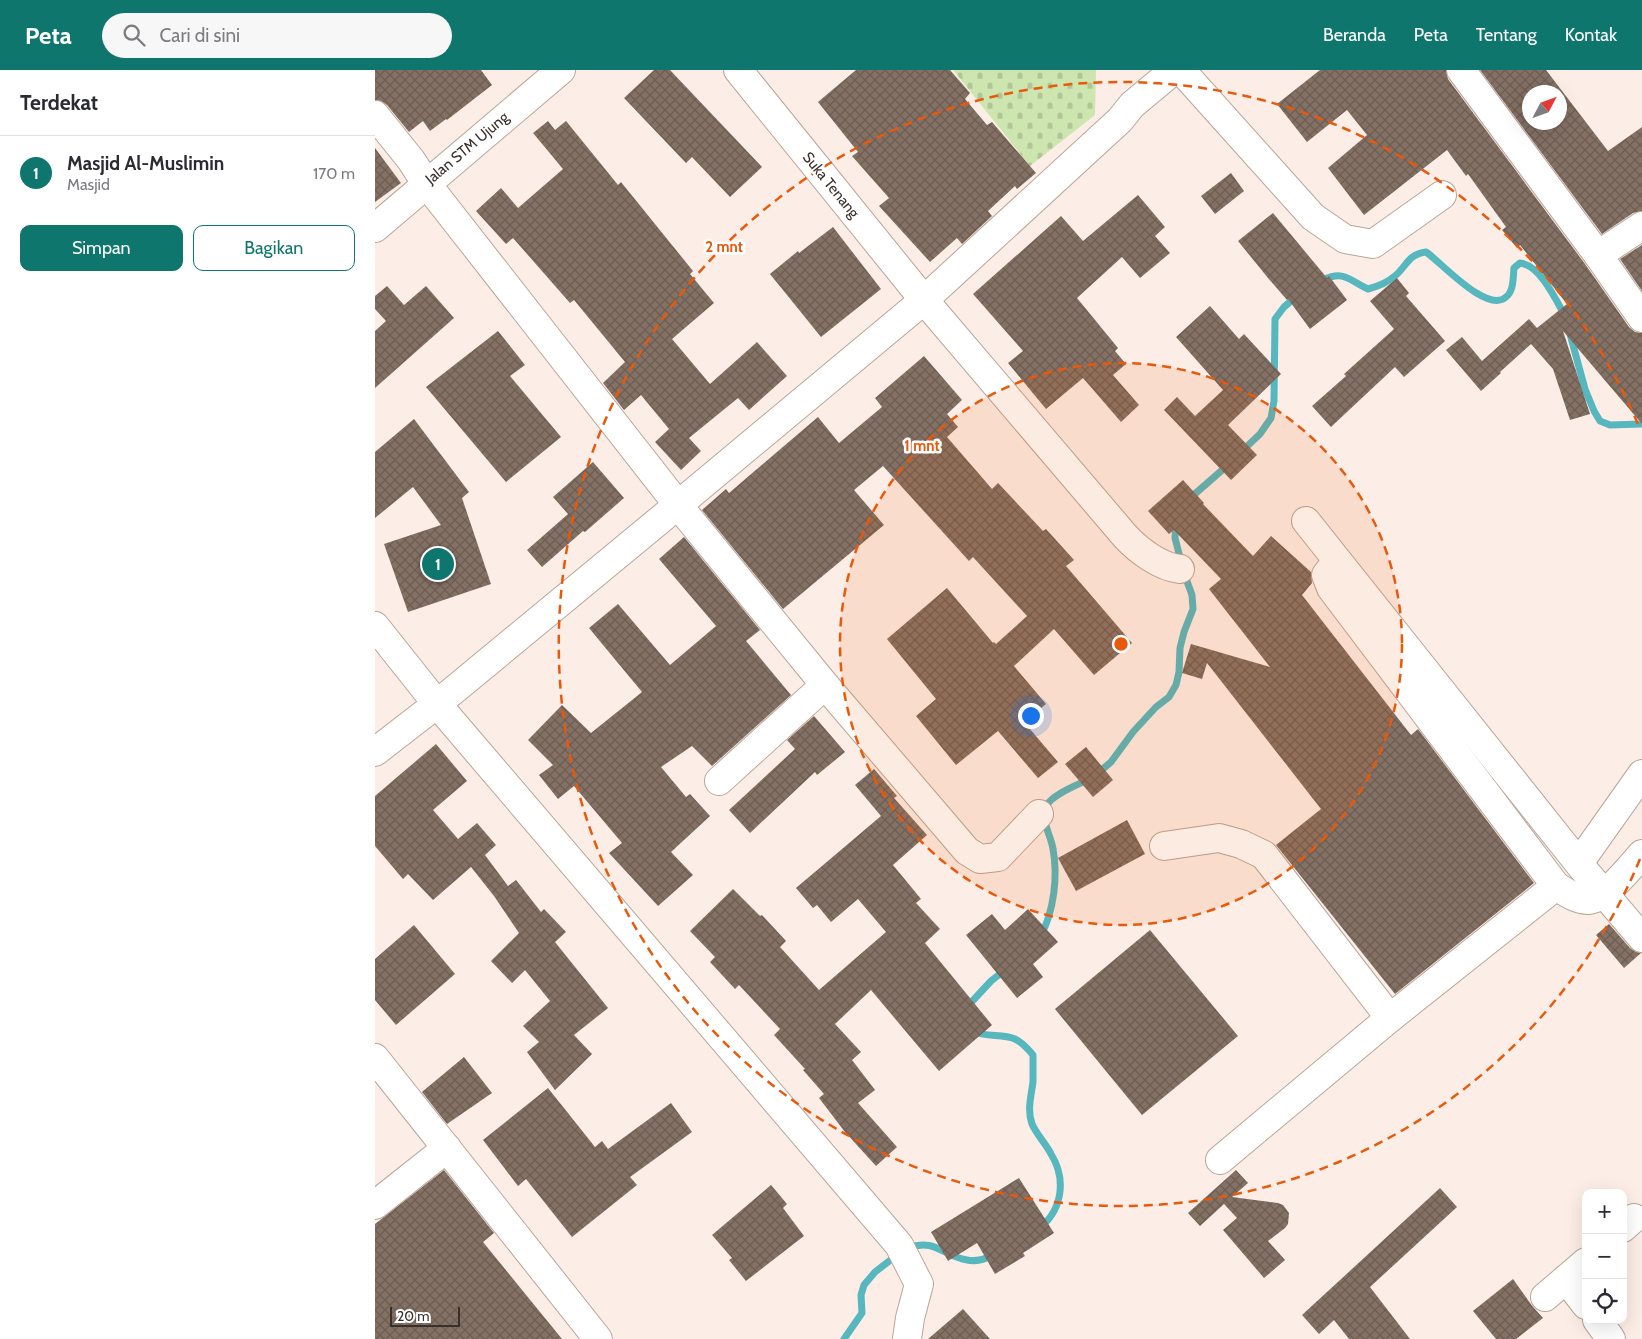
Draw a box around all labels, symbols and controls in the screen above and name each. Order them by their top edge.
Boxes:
search box [102,13,452,58]
text: Peta [25,21,72,50]
icon: search [120,21,148,49]
text: Cari di sini [160,24,240,47]
text: Beranda [1323,24,1386,46]
text: Peta [1414,24,1448,46]
text: Tentang [1476,24,1537,46]
text: Kontak [1565,24,1617,46]
north arrow [1522,85,1567,130]
text: Terdekat [20,90,98,115]
street label: Jalan STM Ujung [421,108,513,189]
street label: Suka Tenang [799,148,863,222]
text: Masjid Al-Muslimin [67,152,224,175]
text: 1 [33,164,39,183]
text: 170 m [313,164,355,183]
text: Masjid [67,175,110,194]
button: Simpan [20,225,183,271]
button: Bagikan [193,225,355,271]
text: 2 mnt [705,238,743,256]
text: 1 mnt [904,437,940,455]
pin: 1 [422,545,454,583]
centre of rings [1112,635,1130,653]
your location [1018,703,1044,729]
map controls [1582,1189,1627,1324]
button: + [1582,1189,1627,1234]
button: − [1582,1234,1627,1279]
button: locate [1582,1279,1627,1324]
scale bar [390,1304,460,1327]
text: 20 m [397,1307,430,1325]

